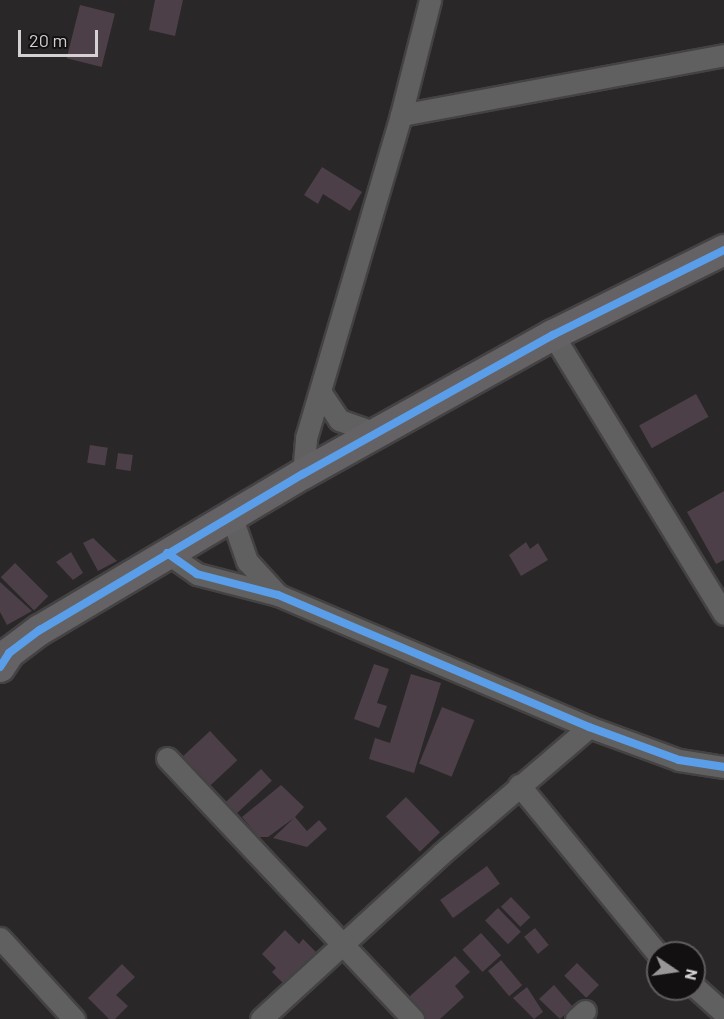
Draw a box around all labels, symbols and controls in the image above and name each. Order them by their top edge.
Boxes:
scale bar [21,18,100,56]
text: 20 m [29,29,67,51]
north arrow [646,941,706,1001]
text: N [682,967,703,982]

